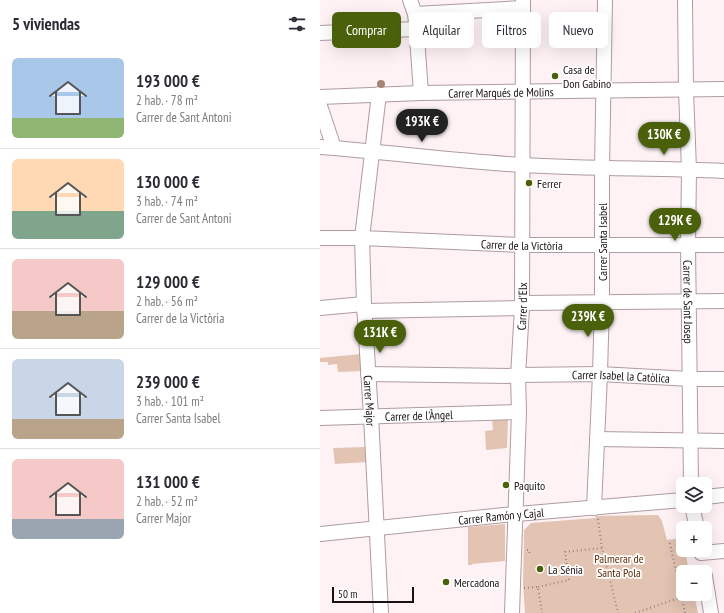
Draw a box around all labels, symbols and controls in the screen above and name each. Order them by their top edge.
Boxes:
chip: Comprar [332,12,401,48]
chip: Alquilar [409,12,474,48]
chip: Filtros [482,12,541,48]
chip: Nuevo [549,12,608,48]
text: 5 viviendas [12,13,80,35]
icon: filters [286,13,308,35]
place label: Casa de Don Gabino [563,62,611,91]
text: 193 000 € [136,70,200,92]
marker: Casa de Don Gabino [550,71,560,81]
icon: home [44,74,92,122]
street label: Carrer Marqués de Molins [448,84,554,100]
text: 2 hab. · 78 m² [136,92,198,109]
text: Carrer de Sant Antoni [136,109,231,126]
pin: 193K € [389,109,455,143]
text: 193K € [405,113,439,130]
pin: 130K € [631,122,697,156]
text: 130K € [647,126,681,143]
text: 130 000 € [136,171,200,193]
icon: home [44,175,92,223]
place label: Ferrer [537,176,562,191]
marker: Ferrer [524,178,534,188]
text: 3 hab. · 74 m² [136,193,198,210]
street label: Carrer Santa Isabel [595,203,610,281]
pin: 129K € [642,208,708,242]
text: Carrer de Sant Antoni [136,210,231,227]
text: 129K € [658,212,692,229]
street label: Carrer de la Victòria [481,236,563,253]
street label: Carrer de Sant Josep [681,260,697,344]
text: 129 000 € [136,271,200,293]
icon: home [44,275,92,323]
street label: Carrer d'Elx [513,282,530,331]
text: 2 hab. · 56 m² [136,293,198,310]
pin: 239K € [555,304,621,338]
text: 239K € [571,308,605,325]
text: Carrer de la Victòria [136,310,224,327]
pin: 131K € [347,320,413,354]
text: 131K € [363,324,397,341]
street label: Carrer Isabel la Catòlica [572,366,670,385]
text: 239 000 € [136,371,200,393]
icon: home [44,375,92,423]
street label: Carrer Major [361,375,379,427]
text: 3 hab. · 101 m² [136,393,204,410]
street label: Carrer de l'Àngel [385,406,453,424]
text: Carrer Santa Isabel [136,410,220,427]
text: 131 000 € [136,471,200,493]
icon: home [44,475,92,523]
map controls [676,477,712,601]
button: layers [676,477,712,513]
place label: Paquito [514,478,545,493]
marker: Paquito [501,480,511,490]
text: 2 hab. · 52 m² [136,493,198,510]
street label: Carrer Ramón y Cajal [458,504,545,527]
text: Carrer Major [136,510,191,527]
button: + [676,521,712,557]
park label: Palmerar de Santa Pola [594,551,644,580]
place label: La Sénia [548,562,583,577]
marker: La Sénia [535,564,545,574]
button: − [676,565,712,601]
place label: Mercadona [454,575,500,590]
marker: Mercadona [441,577,451,587]
scale bar [332,585,414,604]
text: 50 m [338,587,357,601]

